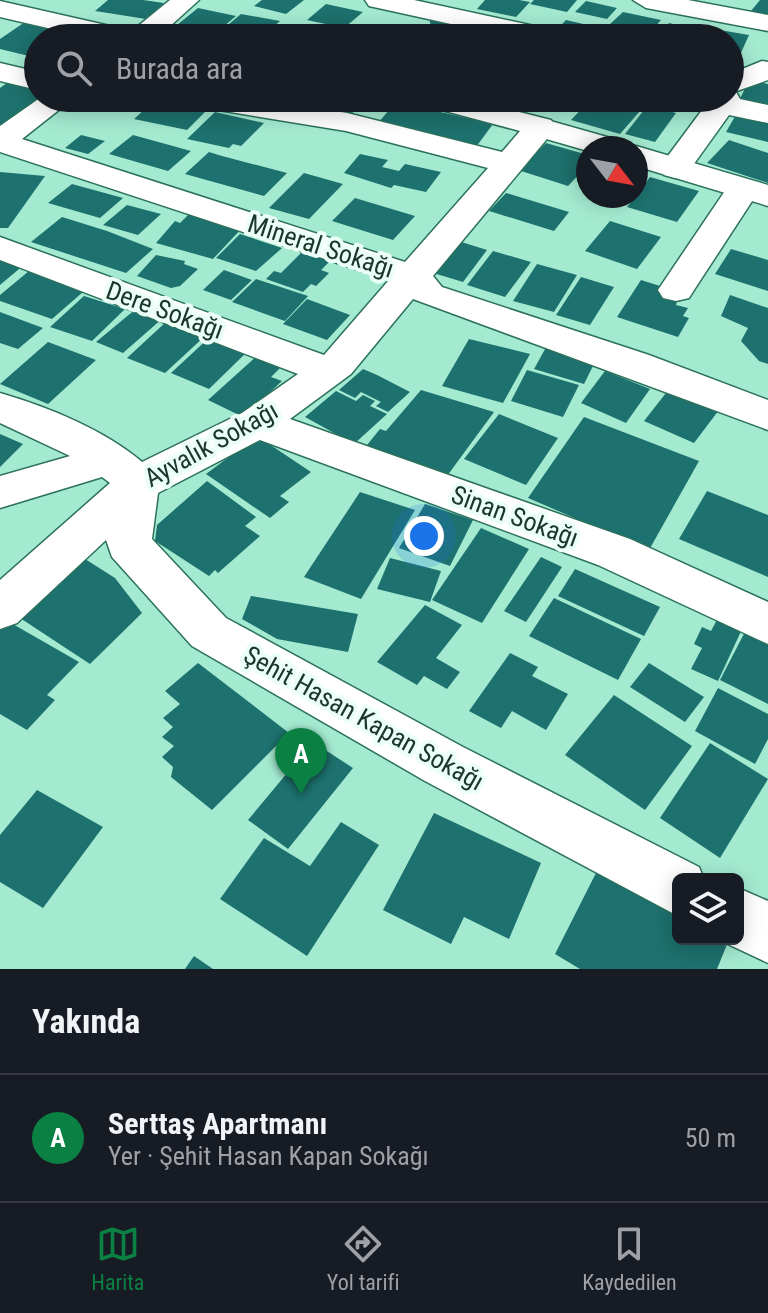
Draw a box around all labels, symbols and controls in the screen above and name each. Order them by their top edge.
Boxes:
search box [24,24,744,112]
icon: search [52,46,96,90]
text: Burada ara [116,51,243,86]
north arrow [576,136,648,208]
street label: Mineral Sokağı [244,208,398,284]
street label: Dere Sokağı [102,275,228,345]
street label: Ayvalık Sokağı [139,395,283,493]
street label: Sinan Sokağı [448,479,582,553]
your location [404,516,444,556]
street label: Şehit Hasan Kapan Sokağı [239,640,489,796]
pin: A [275,728,327,794]
map controls [672,873,744,945]
button: layers [672,873,744,945]
text: Yakında [32,1001,140,1041]
text: Serttaş Apartmanı [108,1106,327,1141]
text: A [50,1123,66,1153]
text: 50 m [685,1123,736,1153]
text: Yer · Şehit Hasan Kapan Sokağı [108,1141,429,1171]
tab: Harita [91,1222,144,1295]
tab: Yol tarifi [327,1222,400,1295]
tab: Kaydedilen [582,1222,677,1295]

